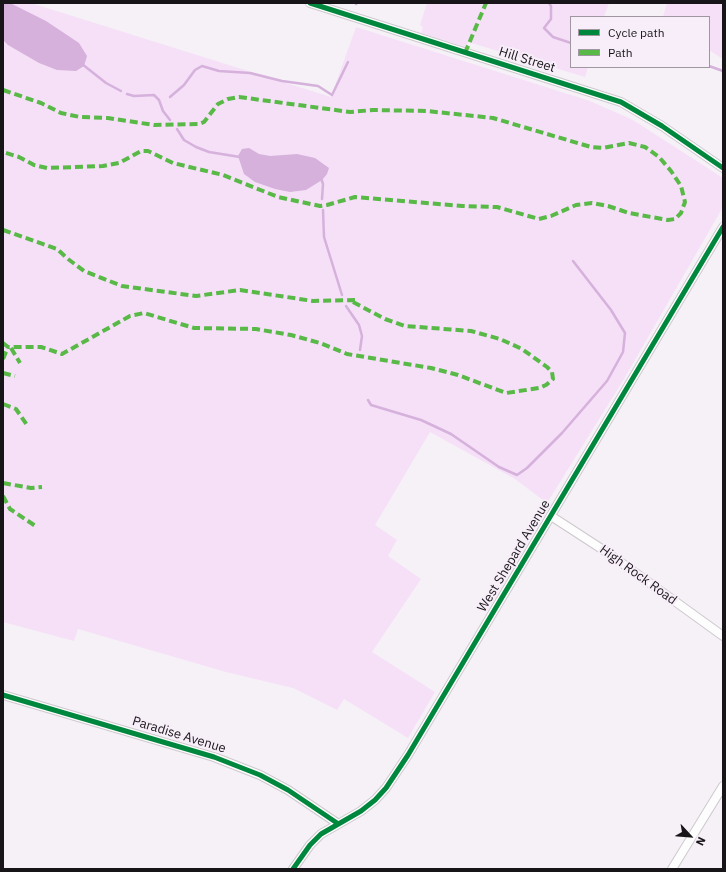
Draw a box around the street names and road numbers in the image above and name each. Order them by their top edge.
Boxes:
street label: Hill Street [497,44,557,76]
street label: West Shepard Avenue [474,497,554,615]
street label: High Rock Road [596,542,680,608]
street label: Paradise Avenue [130,713,228,757]

